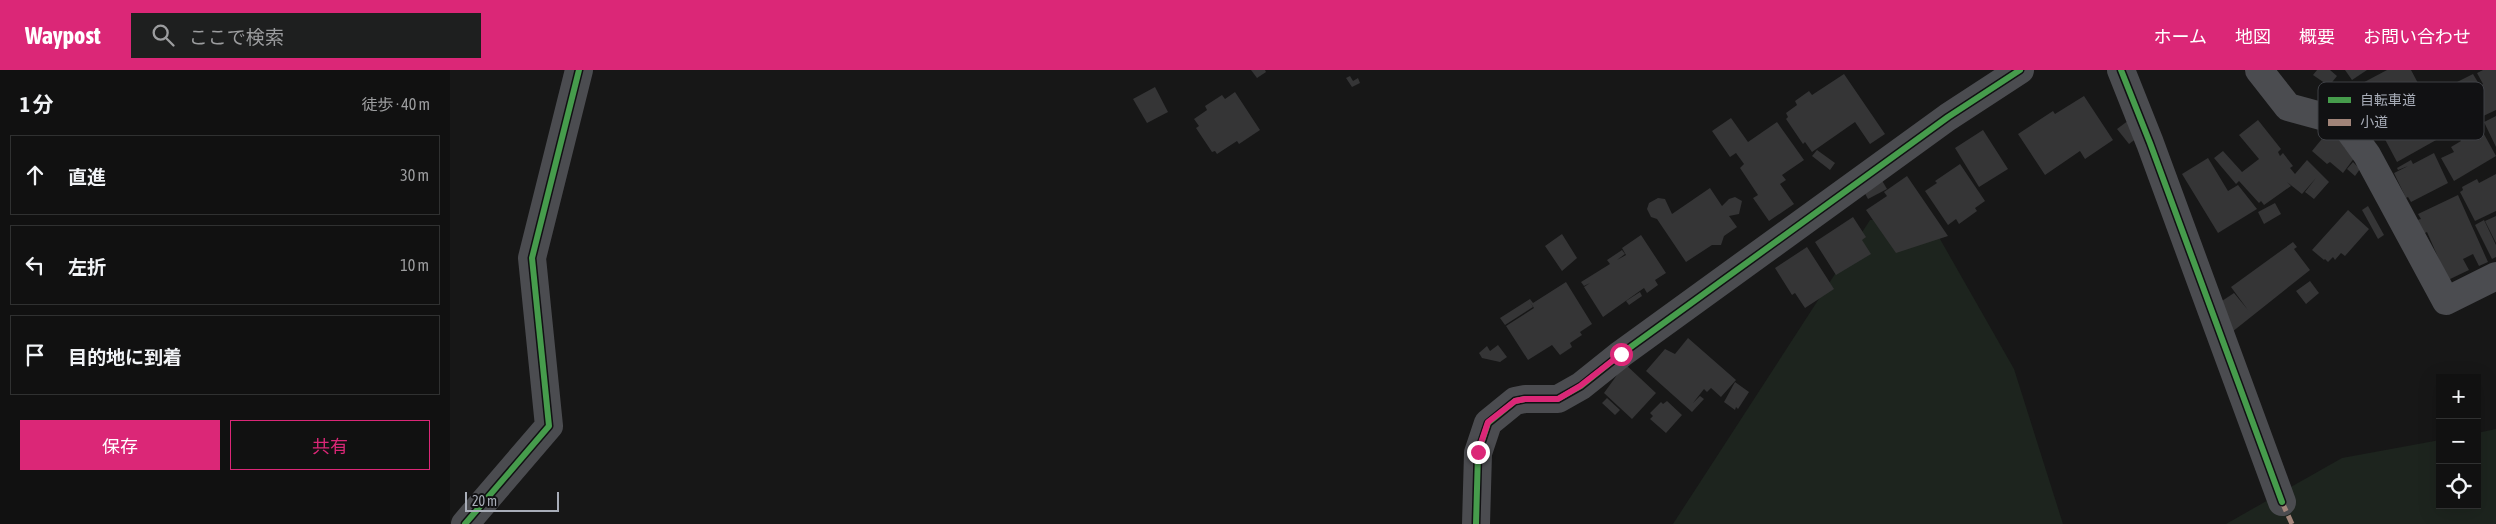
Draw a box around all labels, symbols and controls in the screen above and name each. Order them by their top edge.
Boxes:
search box [131,13,481,58]
icon: search [149,21,177,49]
text: Waypost [25,22,101,49]
text: ここで検索 [189,26,284,48]
text: ホーム [2154,26,2207,47]
text: 地図 [2235,26,2271,47]
text: 概要 [2299,26,2335,47]
text: お問い合わせ [2363,26,2471,47]
legend [2318,82,2484,140]
text: 1 分 [20,92,54,116]
text: 自転車道 [2360,92,2416,108]
text: 徒歩 · 40 m [361,95,430,113]
text: 小道 [2360,114,2388,130]
icon: ahead [21,161,49,189]
text: 直進 [68,166,106,188]
text: 30 m [400,166,429,184]
icon: left [21,251,49,279]
text: 左折 [68,256,106,278]
text: 10 m [400,256,429,274]
icon: arrive [21,341,49,369]
route start [1610,343,1633,366]
text: 目的地に到着 [68,346,182,368]
map controls [2436,374,2481,509]
button: + [2436,374,2481,419]
button: − [2436,419,2481,464]
button: 保存 [20,420,220,470]
button: 共有 [230,420,430,470]
route end [1467,441,1490,464]
button: locate [2436,464,2481,509]
scale bar [465,489,559,512]
text: 20 m [472,493,497,509]

